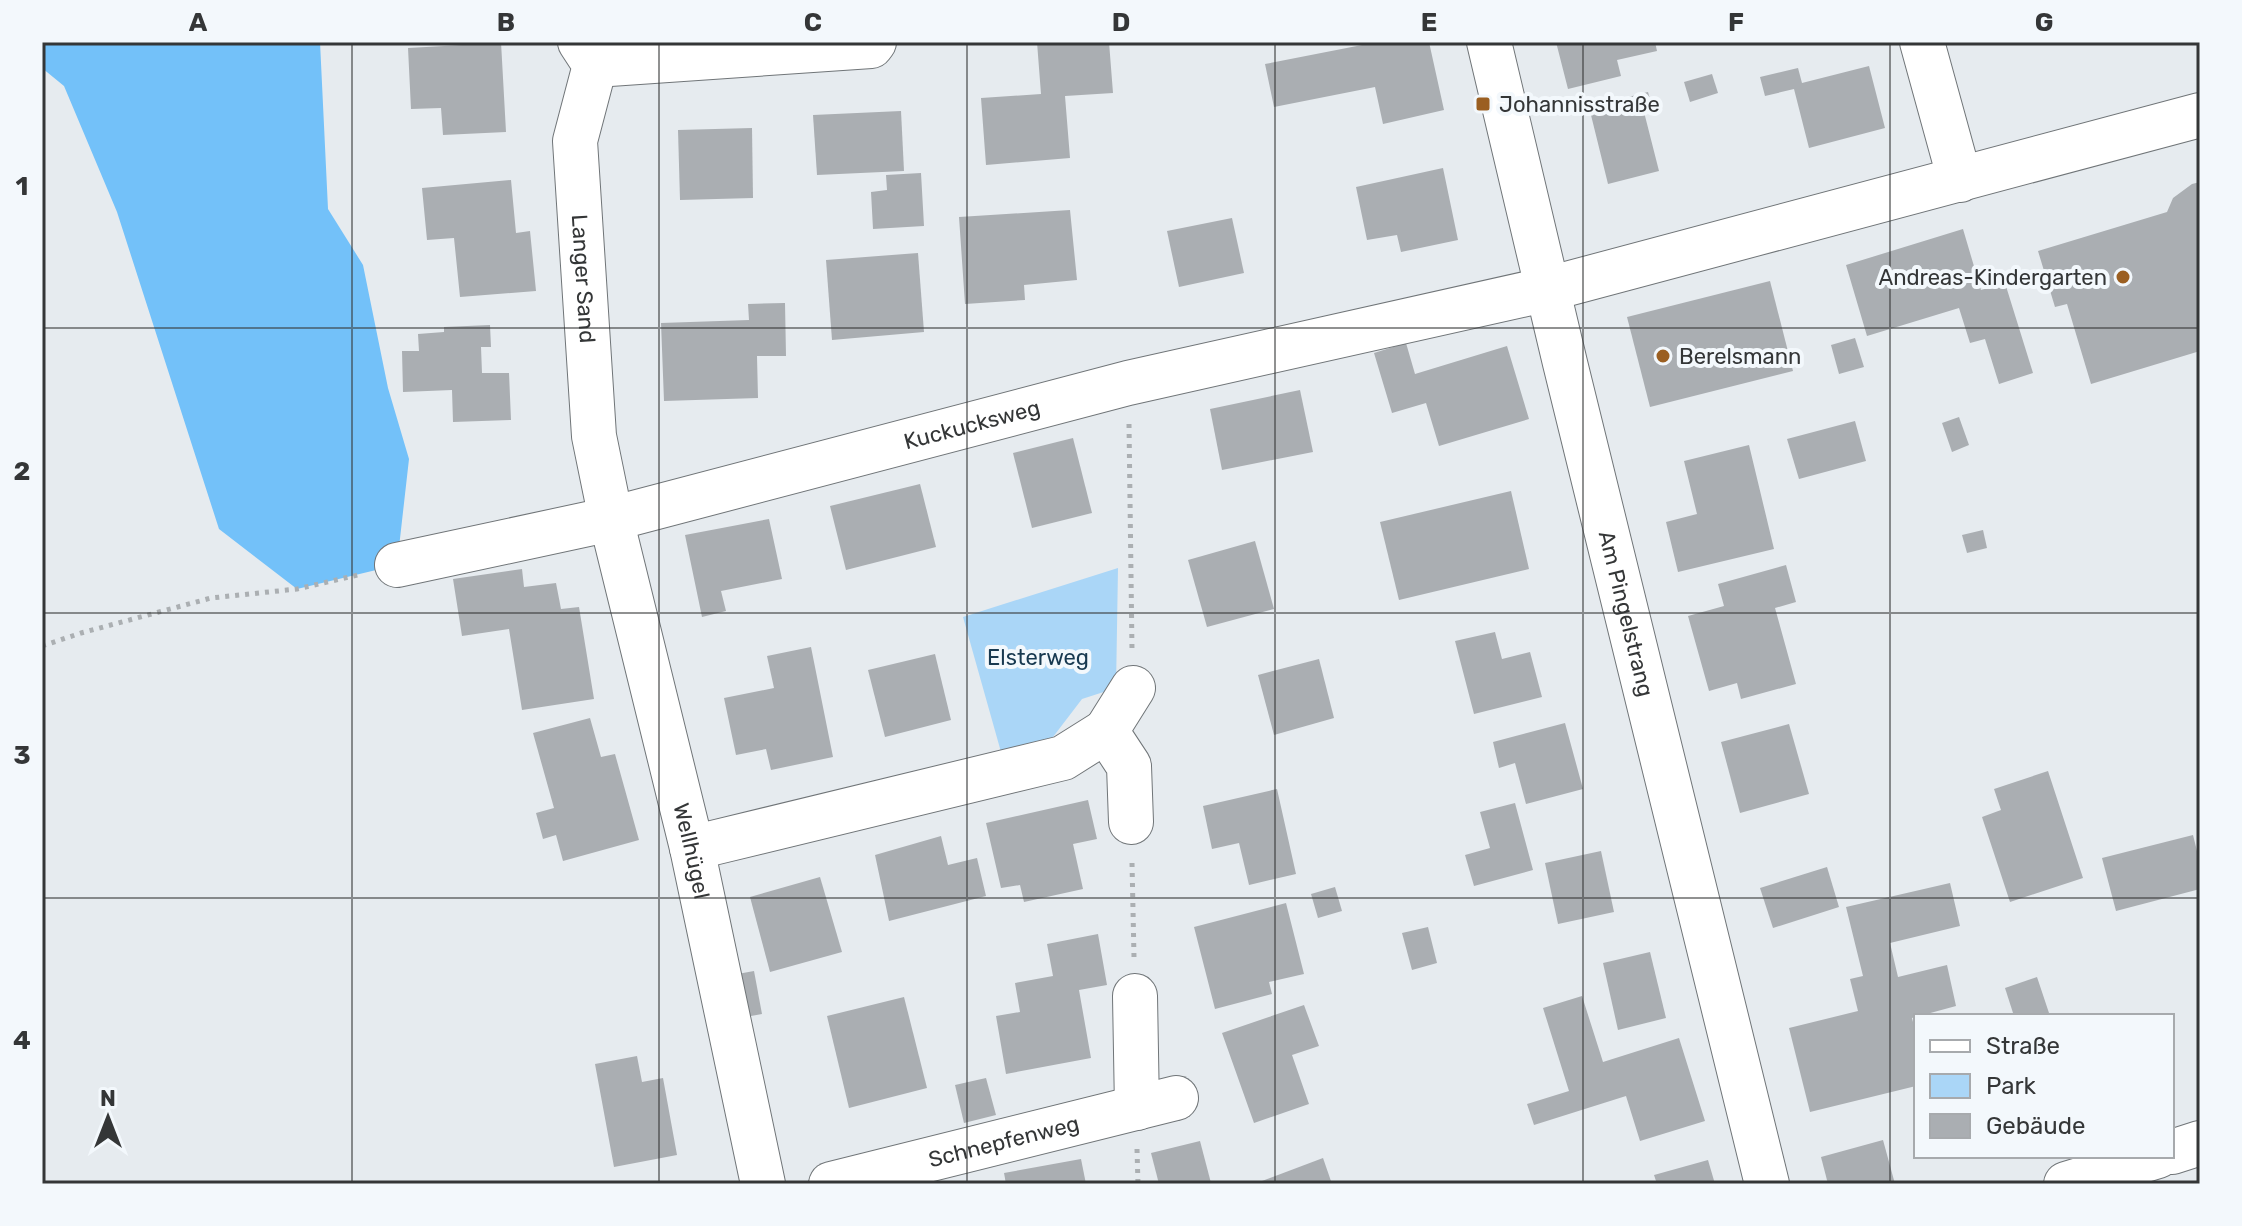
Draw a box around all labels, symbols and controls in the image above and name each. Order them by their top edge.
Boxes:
text: A [189,7,208,38]
text: B [497,7,515,38]
text: C [804,7,822,38]
text: D [1112,7,1130,38]
text: E [1421,7,1437,38]
text: F [1728,7,1744,38]
text: G [2035,7,2053,38]
place label: Johannisstraße [1499,91,1660,118]
marker: Johannisstraße [1474,95,1492,113]
text: 1 [16,171,28,202]
street label: Langer Sand [566,214,601,344]
place label: Andreas-Kindergarten [1878,264,2107,291]
marker: Andreas-Kindergarten [2114,268,2132,286]
place label: Berelsmann [1679,343,1801,370]
marker: Berelsmann [1654,347,1672,365]
street label: Kuckucksweg [901,394,1043,455]
text: 2 [14,456,30,487]
street label: Am Pingelstrang [1593,528,1660,700]
park label: Elsterweg [987,644,1089,671]
text: 3 [13,740,31,771]
street label: Wellhügel [667,800,715,901]
legend [1914,1014,2174,1158]
text: 4 [13,1025,31,1056]
text: Straße [1986,1032,2060,1060]
text: Park [1986,1072,2037,1100]
north arrow [68,1078,148,1158]
text: N [100,1085,116,1112]
street label: Schnepfenweg [926,1110,1082,1173]
text: Gebäude [1986,1112,2085,1140]

